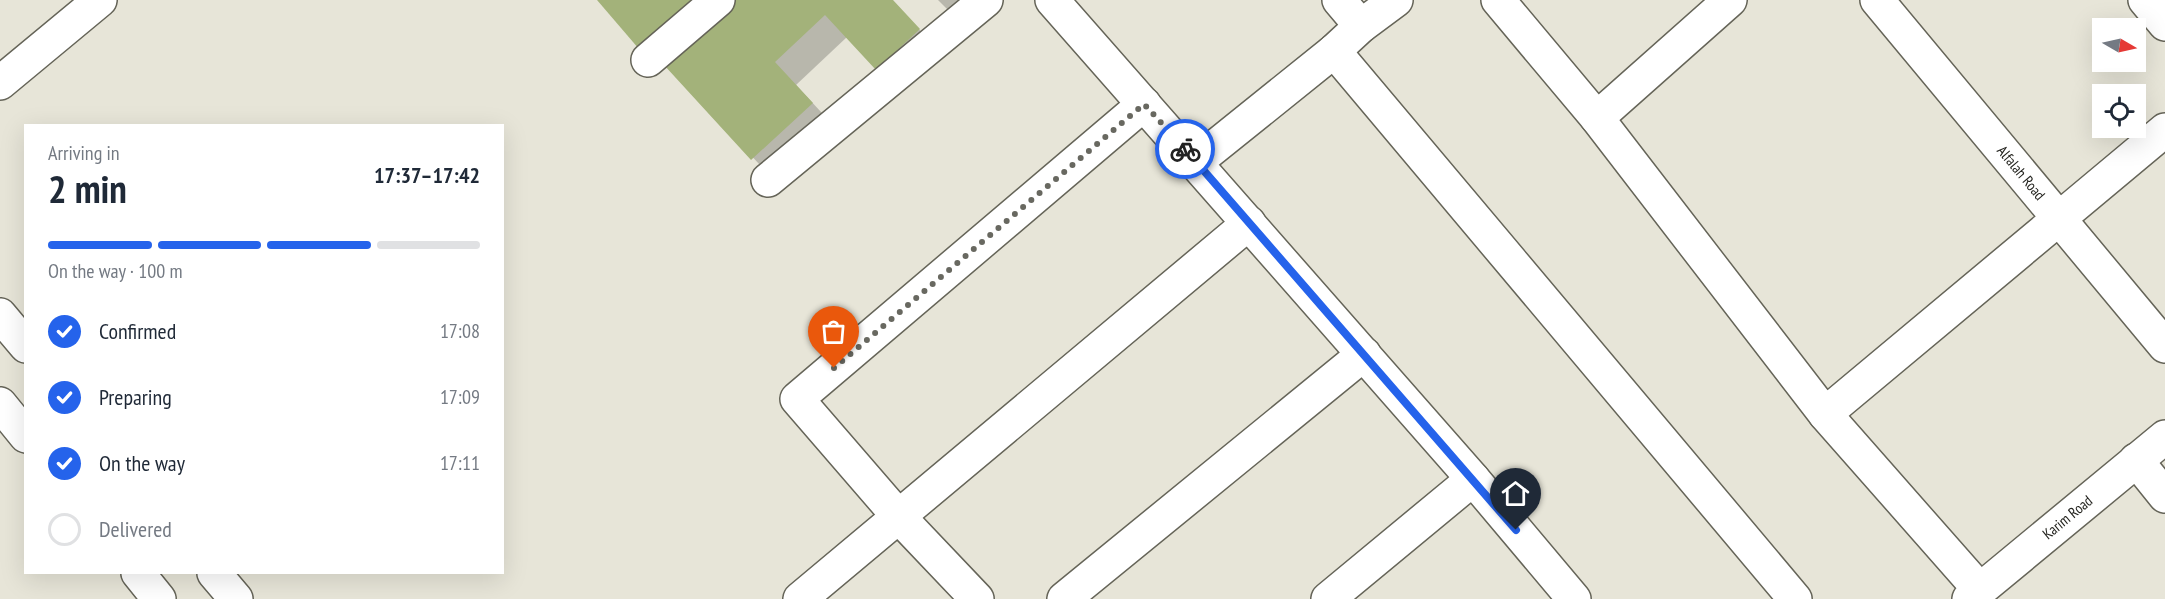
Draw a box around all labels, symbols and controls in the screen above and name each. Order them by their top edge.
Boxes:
north arrow [2092,18,2146,72]
map controls [2092,18,2146,138]
button: locate [2092,84,2146,138]
courier [1155,119,1215,179]
icon: bike [1169,133,1202,166]
text: Arriving in [48,140,120,166]
street label: Alfalah Road [1993,141,2050,204]
text: 17:37–17:42 [374,161,480,189]
text: 2 min [48,163,127,214]
text: On the way · 100 m [48,258,183,284]
pin [808,306,859,368]
icon: check [48,315,81,348]
icon: bag [817,315,850,348]
text: Confirmed [99,317,176,345]
text: 17:08 [440,318,480,344]
icon: check [48,381,81,414]
text: Preparing [99,383,172,411]
text: 17:09 [440,384,480,410]
icon: check [48,447,81,480]
text: On the way [99,449,185,477]
text: 17:11 [440,450,480,476]
pin [1490,468,1541,530]
icon: home [1499,477,1532,510]
street label: Karim Road [2039,491,2096,543]
text: Delivered [99,515,172,543]

